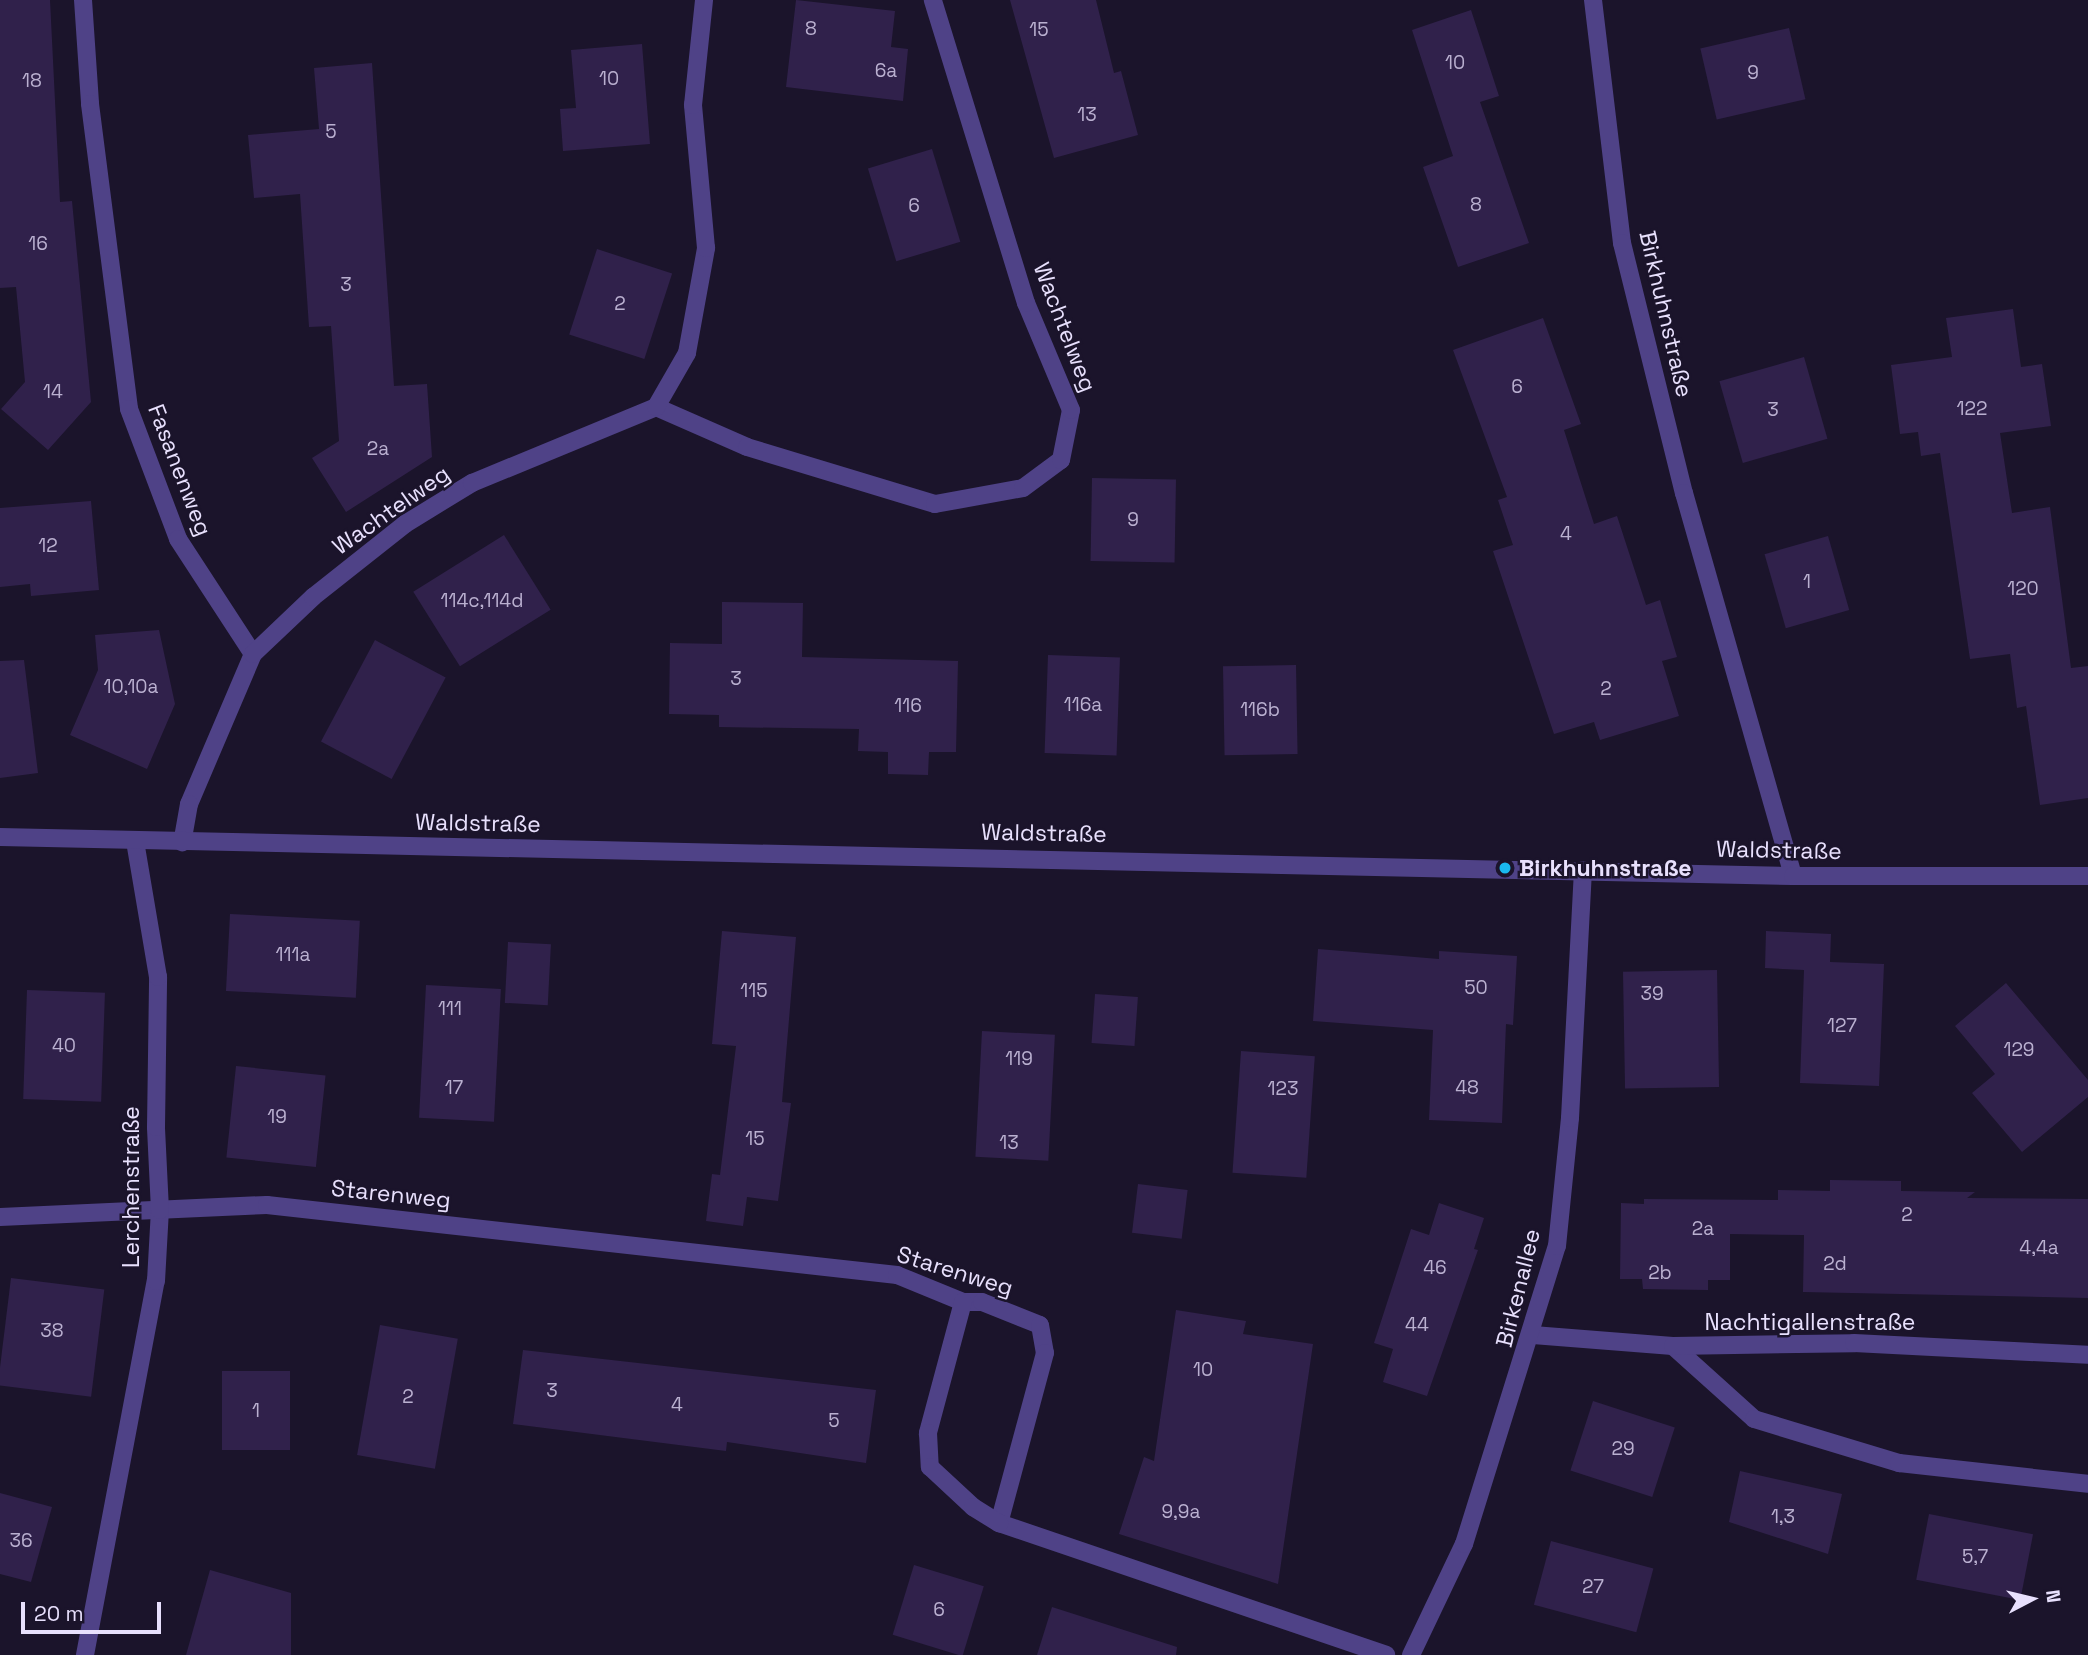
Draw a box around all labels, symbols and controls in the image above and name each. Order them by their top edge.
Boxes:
house number: 8 [805,18,817,40]
house number: 15 [1029,19,1049,41]
house number: 10 [1445,52,1465,74]
house number: 6a [875,60,897,82]
house number: 9 [1747,62,1759,84]
house number: 10 [599,68,619,90]
house number: 18 [22,70,42,92]
house number: 13 [1077,104,1097,126]
house number: 5 [325,121,337,143]
house number: 8 [1470,194,1482,216]
house number: 6 [908,195,920,217]
street label: Birkhuhnstraße [1633,228,1699,400]
house number: 16 [28,233,48,255]
street label: Wachtelweg [1028,258,1102,396]
house number: 3 [340,274,352,296]
house number: 2 [614,293,626,315]
house number: 6 [1511,376,1523,398]
house number: 14 [43,381,63,403]
house number: 122 [1957,398,1987,420]
house number: 3 [1767,399,1779,421]
street label: Fasanenweg [142,400,218,540]
house number: 2a [367,438,389,460]
street label: Wachtelweg [327,460,455,560]
house number: 9 [1127,509,1139,531]
house number: 4 [1560,523,1572,545]
house number: 12 [38,535,58,557]
house number: 1 [1803,571,1811,593]
house number: 120 [2007,578,2039,600]
house number: 114c,114d [441,590,523,612]
house number: 3 [730,668,742,690]
house number: 10,10a [104,676,158,698]
house number: 2 [1600,678,1612,700]
house number: 116a [1064,694,1102,716]
house number: 116 [894,695,922,717]
house number: 116b [1240,699,1280,721]
street label: Waldstraße [415,808,541,838]
street label: Waldstraße [981,818,1107,848]
street label: Waldstraße [1716,835,1842,865]
place label: Birkhuhnstraße [1519,854,1692,882]
marker: Birkhuhnstraße [1497,860,1513,876]
house number: 111a [276,944,310,966]
house number: 50 [1464,977,1488,999]
house number: 115 [740,980,768,1002]
house number: 39 [1640,983,1664,1005]
house number: 111 [438,998,462,1020]
house number: 127 [1827,1015,1857,1037]
house number: 40 [52,1035,76,1057]
house number: 129 [2004,1039,2034,1061]
house number: 119 [1005,1048,1033,1070]
house number: 17 [445,1077,463,1099]
house number: 48 [1455,1077,1479,1099]
house number: 123 [1268,1078,1298,1100]
street label: Lerchenstraße [117,1106,145,1268]
house number: 19 [267,1106,287,1128]
house number: 15 [745,1128,765,1150]
house number: 13 [999,1132,1019,1154]
street label: Starenweg [330,1174,452,1214]
house number: 2 [1901,1204,1913,1226]
house number: 2a [1692,1218,1714,1240]
street label: Birkenallee [1490,1226,1546,1350]
house number: 4,4a [2019,1237,2059,1259]
street label: Starenweg [893,1240,1017,1302]
house number: 2d [1823,1253,1847,1275]
house number: 46 [1423,1257,1447,1279]
house number: 2b [1648,1262,1672,1284]
street label: Nachtigallenstraße [1705,1308,1915,1336]
house number: 44 [1405,1314,1429,1336]
house number: 38 [40,1320,64,1342]
house number: 10 [1193,1359,1213,1381]
house number: 3 [546,1380,558,1402]
house number: 2 [402,1386,414,1408]
house number: 4 [671,1394,683,1416]
house number: 1 [252,1400,260,1422]
house number: 5 [828,1410,840,1432]
house number: 29 [1611,1438,1635,1460]
house number: 9,9a [1162,1501,1200,1523]
house number: 1,3 [1771,1506,1795,1528]
house number: 36 [9,1530,33,1552]
house number: 5,7 [1962,1546,1988,1568]
north arrow [1997,1564,2067,1634]
house number: 27 [1582,1576,1604,1598]
scale bar [24,1588,164,1632]
text: N [2040,1589,2067,1604]
house number: 6 [933,1599,945,1621]
text: 20 m [34,1600,84,1627]

